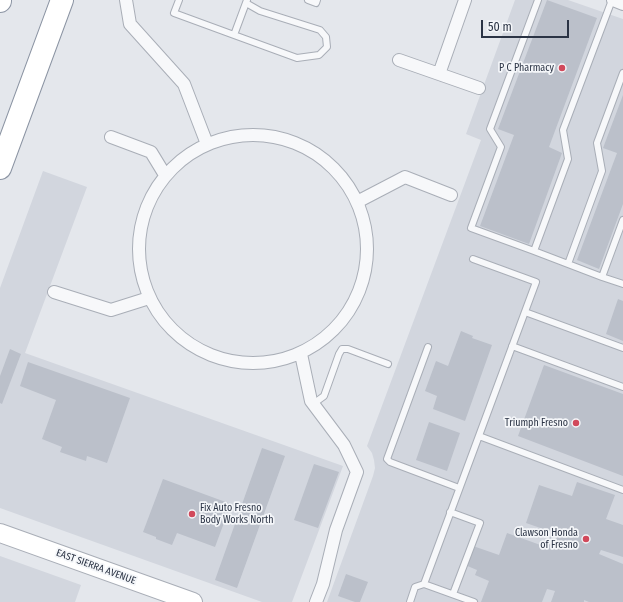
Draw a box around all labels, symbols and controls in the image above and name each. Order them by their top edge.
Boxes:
scale bar [483,12,571,38]
text: 50 m [488,20,512,34]
place label: P C Pharmacy [499,62,554,74]
marker: P C Pharmacy [557,63,567,73]
place label: Triumph Fresno [505,417,568,429]
marker: Triumph Fresno [571,418,581,428]
place label: Fix Auto Fresno Body Works North [200,502,274,526]
marker: Fix Auto Fresno Body Works North [187,509,197,519]
place label: Clawson Honda of Fresno [515,527,578,550]
marker: Clawson Honda of Fresno [581,534,591,544]
street label: EAST SIERRA AVENUE [54,547,138,587]

